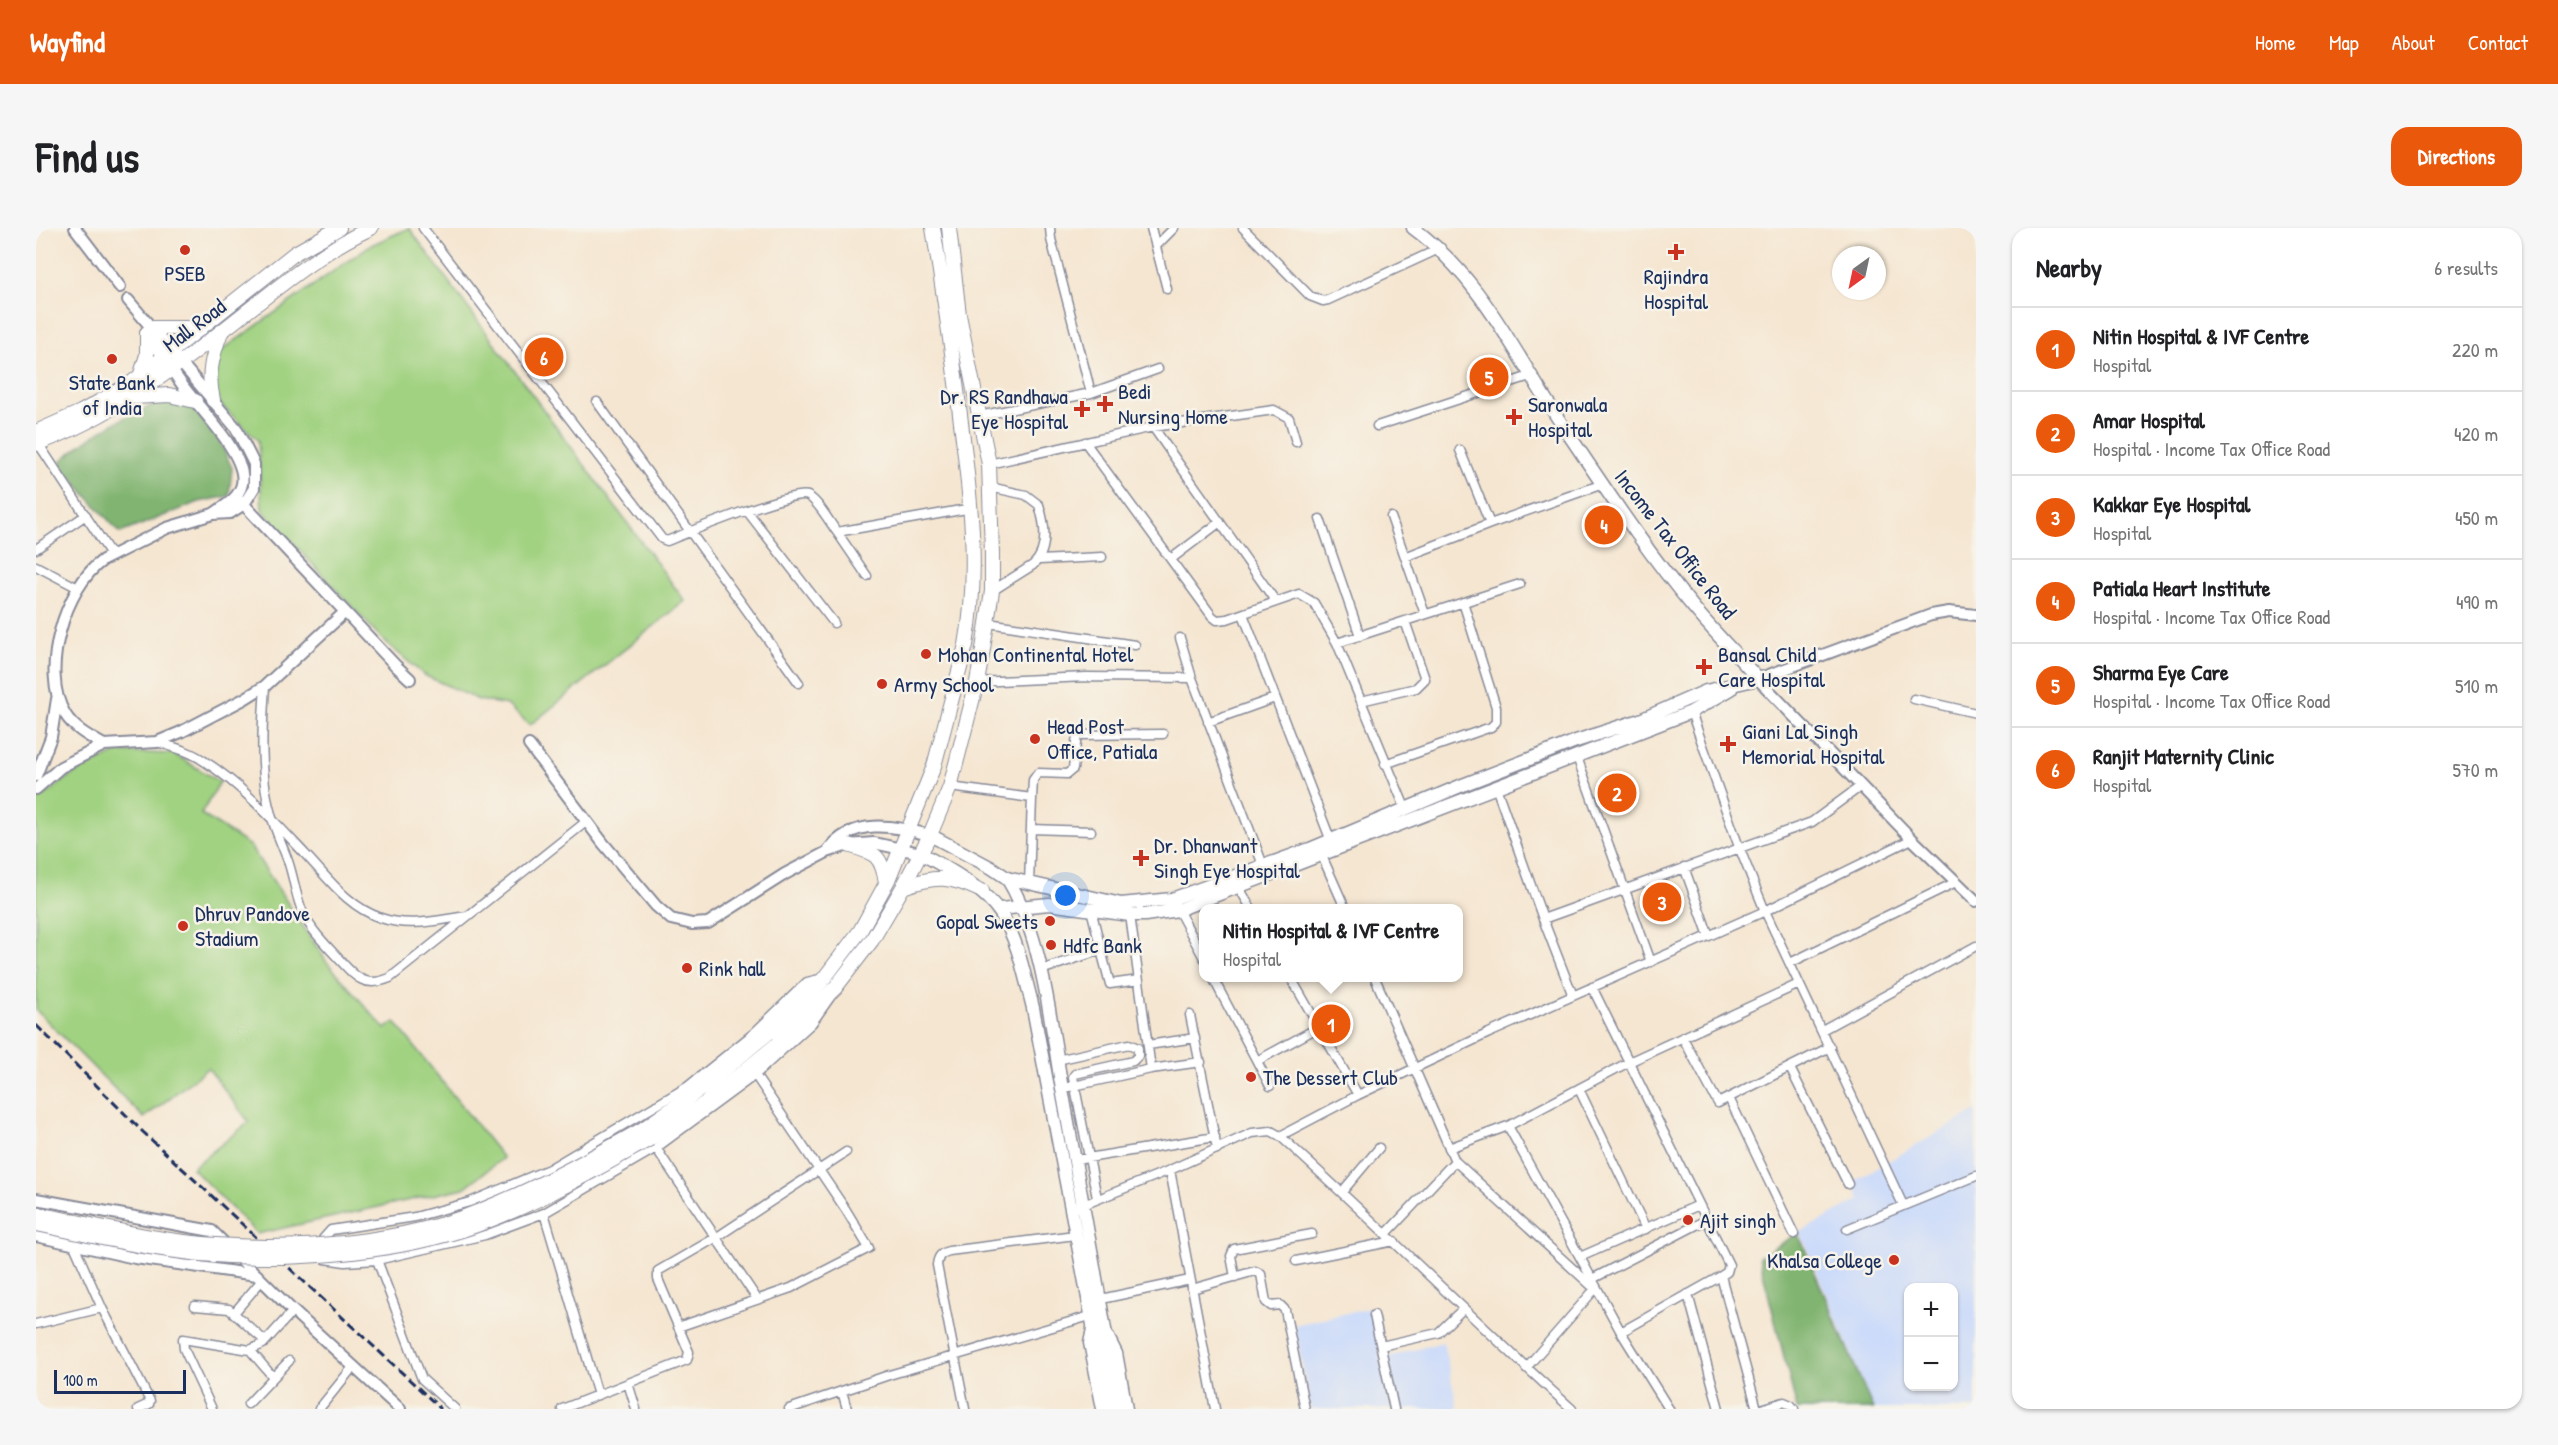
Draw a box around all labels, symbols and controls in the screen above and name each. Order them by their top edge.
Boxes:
text: Wayfind [30,23,105,61]
text: Home [2255,28,2296,57]
text: Map [2329,28,2359,57]
text: About [2392,28,2435,57]
text: Contact [2468,28,2528,57]
button: Directions [2391,127,2522,186]
text: Find us [36,128,139,185]
marker: PSEB [178,243,192,257]
marker: Rajindra Hospital [1667,243,1685,261]
north arrow [1832,246,1886,300]
text: Nearby [2036,250,2102,285]
text: 6 results [2434,254,2498,281]
place label: PSEB [164,258,206,288]
place label: Rajindra Hospital [1644,261,1709,316]
street label: Mall Road [156,291,232,359]
text: Nitin Hospital & IVF Centre [2093,321,2309,351]
pin: 6 [524,334,564,380]
text: 1 [2052,336,2059,363]
text: 220 m [2452,336,2498,363]
text: Hospital [2093,351,2151,378]
marker: State Bank of India [105,352,119,366]
pin: 5 [1470,354,1508,400]
place label: State Bank of India [69,367,155,422]
place label: Bedi Nursing Home [1118,376,1228,431]
place label: Dr. RS Randhawa Eye Hospital [940,381,1068,436]
place label: Saronwala Hospital [1528,389,1608,444]
marker: Bedi Nursing Home [1096,395,1114,413]
marker: Dr. RS Randhawa Eye Hospital [1073,400,1091,418]
text: Amar Hospital [2093,405,2205,435]
marker: Saronwala Hospital [1505,408,1523,426]
text: 2 [2051,420,2060,447]
text: 420 m [2454,420,2498,447]
text: Hospital · Income Tax Office Road [2093,435,2330,462]
street label: Income Tax Office Road [1608,463,1744,625]
text: Kakkar Eye Hospital [2093,489,2250,519]
pin: 4 [1584,502,1624,548]
text: 3 [2051,504,2060,531]
text: 450 m [2455,504,2498,531]
text: Hospital [2093,519,2151,546]
text: Patiala Heart Institute [2093,573,2270,603]
text: 4 [2052,588,2059,615]
text: 490 m [2456,588,2498,615]
text: Hospital · Income Tax Office Road [2093,603,2330,630]
place label: Mohan Continental Hotel [938,639,1133,669]
place label: Bansal Child Care Hospital [1718,639,1825,694]
marker: Mohan Continental Hotel [919,647,933,661]
text: Sharma Eye Care [2093,657,2229,687]
marker: Bansal Child Care Hospital [1695,658,1713,676]
place label: Army School [894,669,994,699]
text: 5 [2051,672,2060,699]
text: 510 m [2455,672,2498,699]
marker: Army School [875,677,889,691]
text: Hospital · Income Tax Office Road [2093,687,2330,714]
place label: Head Post Office, Patiala [1047,711,1158,766]
place label: Giani Lal Singh Memorial Hospital [1742,716,1885,771]
marker: Head Post Office, Patiala [1028,732,1042,746]
marker: Giani Lal Singh Memorial Hospital [1719,735,1737,753]
text: Ranjit Maternity Clinic [2093,741,2274,771]
text: 6 [2052,756,2059,783]
text: 570 m [2452,756,2498,783]
pin: 2 [1598,770,1636,816]
text: Hospital [2093,771,2151,798]
place label: Dr. Dhanwant Singh Eye Hospital [1154,830,1300,885]
marker: Dr. Dhanwant Singh Eye Hospital [1132,849,1150,867]
pin: 3 [1642,880,1682,924]
your location [1051,881,1080,910]
place label: Dhruv Pandove Stadium [195,898,310,953]
popup [1199,904,1463,982]
place label: Gopal Sweets [936,906,1038,936]
marker: Gopal Sweets [1043,914,1057,928]
text: Nitin Hospital & IVF Centre [1223,915,1439,945]
marker: Dhruv Pandove Stadium [176,919,190,933]
place label: Hdfc Bank [1063,930,1142,960]
marker: Hdfc Bank [1044,938,1058,952]
text: Hospital [1223,945,1281,972]
place label: Rink hall [699,953,766,983]
marker: Rink hall [680,961,694,975]
pin: 1 [1312,1002,1350,1046]
place label: The Dessert Club [1263,1062,1398,1092]
marker: The Dessert Club [1244,1070,1258,1084]
place label: Ajit singh [1700,1205,1776,1235]
marker: Ajit singh [1681,1213,1695,1227]
place label: Khalsa College [1767,1245,1882,1275]
marker: Khalsa College [1887,1253,1901,1267]
map controls [1904,1283,1958,1391]
button: + [1904,1283,1958,1337]
button: − [1904,1337,1958,1391]
scale bar [54,1367,186,1394]
text: 100 m [63,1369,98,1391]

